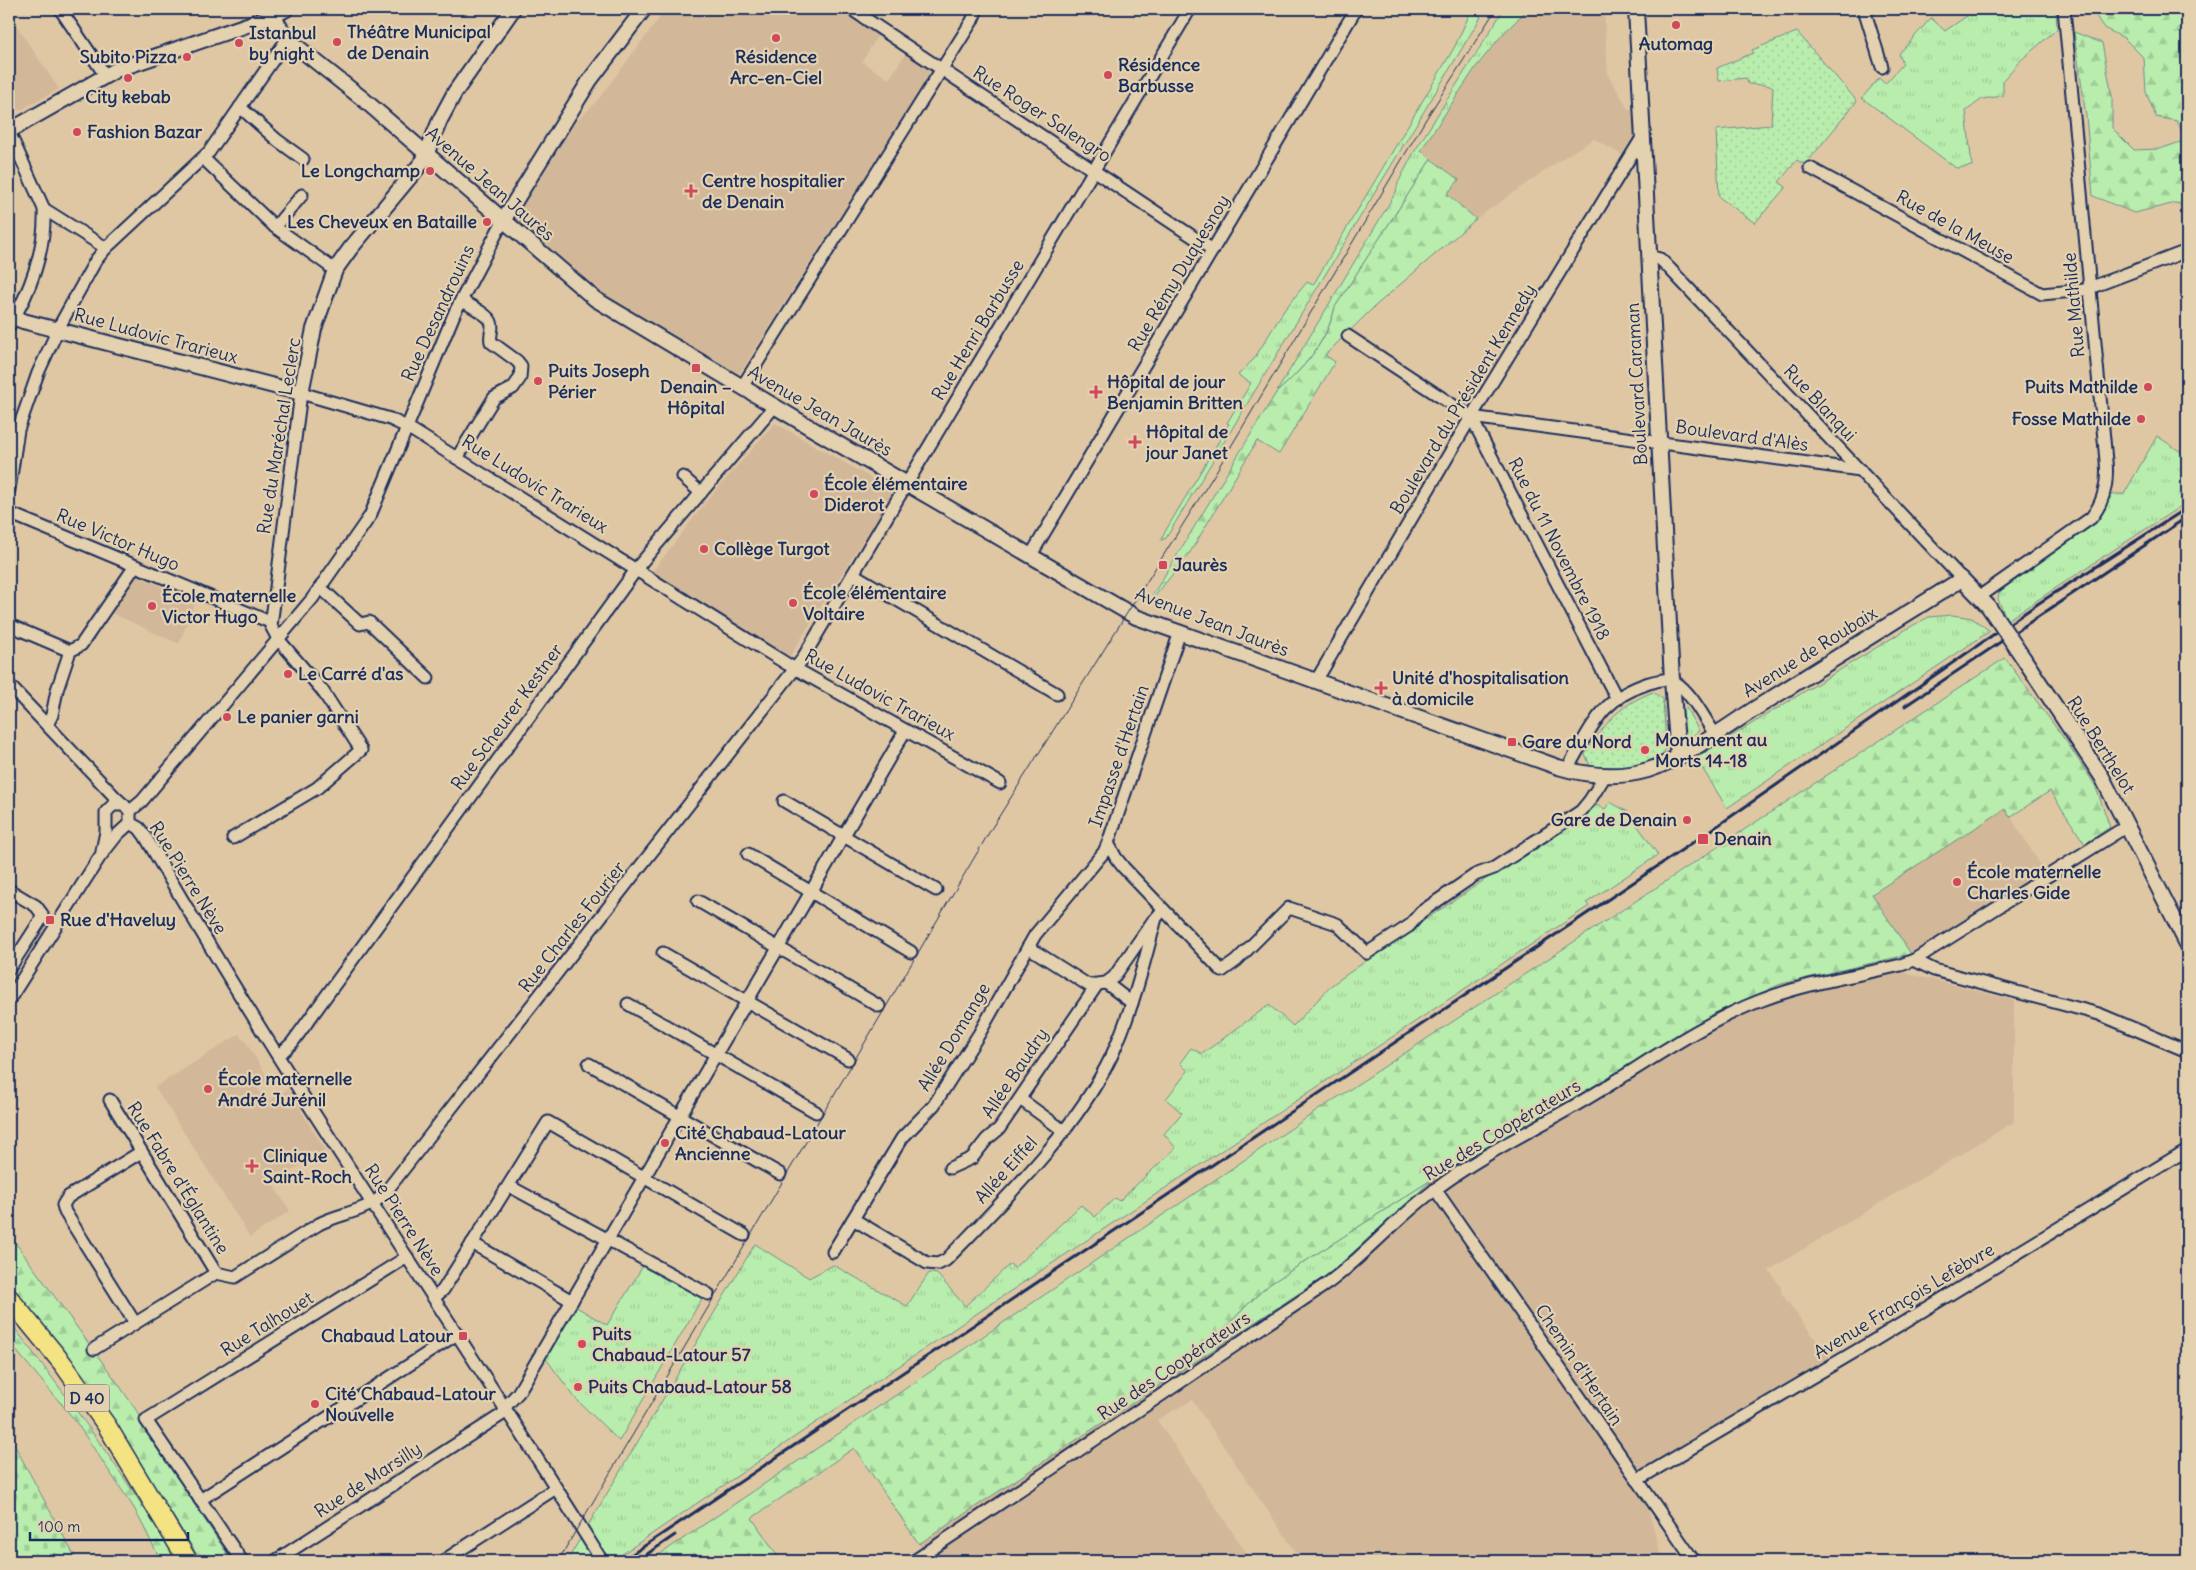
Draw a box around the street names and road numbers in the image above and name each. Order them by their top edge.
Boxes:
street label: Rue Roger Salengro [969,60,1116,167]
street label: Avenue Jean Jaurès [421,121,559,246]
street label: Rue de la Meuse [1892,185,2018,268]
street label: Rue Rémy Duquesnoy [1123,190,1235,355]
street label: Rue Desandrouins [396,241,479,385]
street label: Rue Mathilde [2057,252,2090,358]
street label: Rue Henri Barbusse [926,255,1029,404]
street label: Boulevard du Président Kennedy [1385,279,1541,518]
street label: Boulevard Caraman [1621,302,1652,466]
street label: Rue Ludovic Trarieux [72,303,241,368]
street label: Rue du Maréchal Leclerc [252,336,305,536]
street label: Rue Blanqui [1779,359,1862,446]
street label: Avenue Jean Jaurès [744,360,897,461]
street label: Boulevard d'Alès [1674,415,1810,456]
street label: Rue Ludovic Trarieux [458,429,613,538]
street label: Rue du 11 Novembre 1918 [1503,454,1616,644]
street label: Rue Victor Hugo [53,503,183,576]
street label: Avenue Jean Jaurès [1132,582,1292,661]
street label: Avenue de Roubaix [1738,601,1881,702]
street label: Rue Scheurer Kestner [446,638,568,795]
street label: Rue Ludovic Trarieux [801,644,960,746]
street label: Impasse d'Hertain [1083,682,1154,830]
street label: Rue Berthelot [2062,692,2141,798]
street label: Rue Pierre Nève [145,817,232,938]
street label: Rue Charles Fourier [513,856,630,997]
street label: Allée Domange [912,978,995,1095]
street label: Allée Baudry [976,1023,1053,1122]
street label: Rue des Coopérateurs [1419,1074,1585,1186]
street label: Rue Fabre d'Églantine [122,1097,235,1258]
street label: Allée Eiffel [969,1131,1042,1208]
street label: Rue Pierre Nève [360,1159,449,1280]
street label: Avenue François Lefèbvre [1809,1237,1998,1364]
street label: Rue Talhouet [216,1286,317,1361]
street label: Chemin d'Hertain [1530,1300,1628,1430]
street label: Rue des Coopérateurs [1093,1306,1254,1425]
road number: D 40 [64,1385,110,1412]
street label: Rue de Marsilly [310,1436,426,1523]

